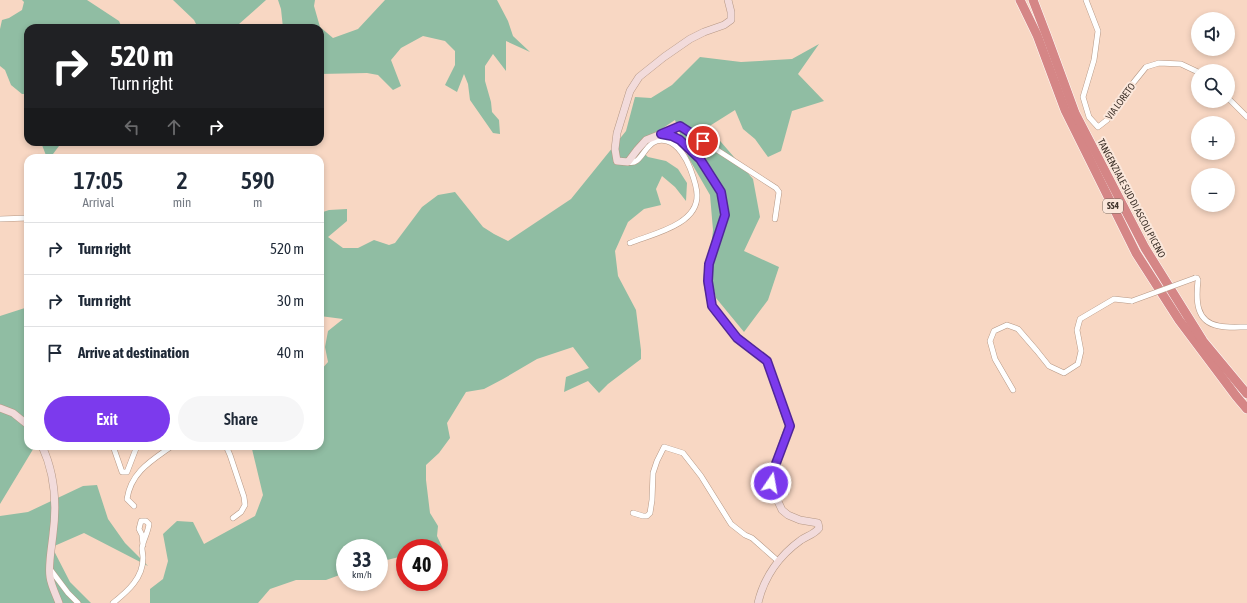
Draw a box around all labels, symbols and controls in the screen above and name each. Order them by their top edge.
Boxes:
map controls [1191,12,1235,212]
button: sound [1191,12,1235,56]
icon: right [44,40,96,92]
text: 520 m [110,40,173,72]
button: search [1191,64,1235,108]
text: Turn right [110,73,173,94]
street label: VIA LORETO [1103,81,1137,122]
icon: left [121,116,143,138]
icon: ahead [163,116,185,138]
icon: right [205,116,227,138]
button: + [1191,116,1235,160]
pin [686,124,720,158]
icon: arrive [692,130,714,152]
street label: TANGENZIALE SUD DI ASCOLI PICENO [1095,137,1168,260]
text: 17:05 [73,167,123,194]
text: 2 [176,167,188,194]
text: 590 [241,167,275,194]
button: − [1191,168,1235,212]
text: Arrival [82,195,114,210]
text: min [173,195,191,210]
text: m [253,195,262,210]
road number: SS4 [1103,199,1123,213]
icon: right [44,238,66,260]
text: Turn right [78,240,131,257]
text: 520 m [270,240,304,257]
icon: right [44,290,66,312]
text: Turn right [78,292,131,309]
text: 30 m [277,292,304,309]
icon: arrive [44,342,66,364]
text: Arrive at destination [78,344,189,361]
text: 40 m [277,344,304,361]
button: Exit [44,396,170,442]
button: Share [178,396,304,442]
position arrow [750,462,792,504]
speed limit sign: 40 [396,539,448,591]
text: 33 [353,548,371,571]
text: km/h [352,569,372,580]

